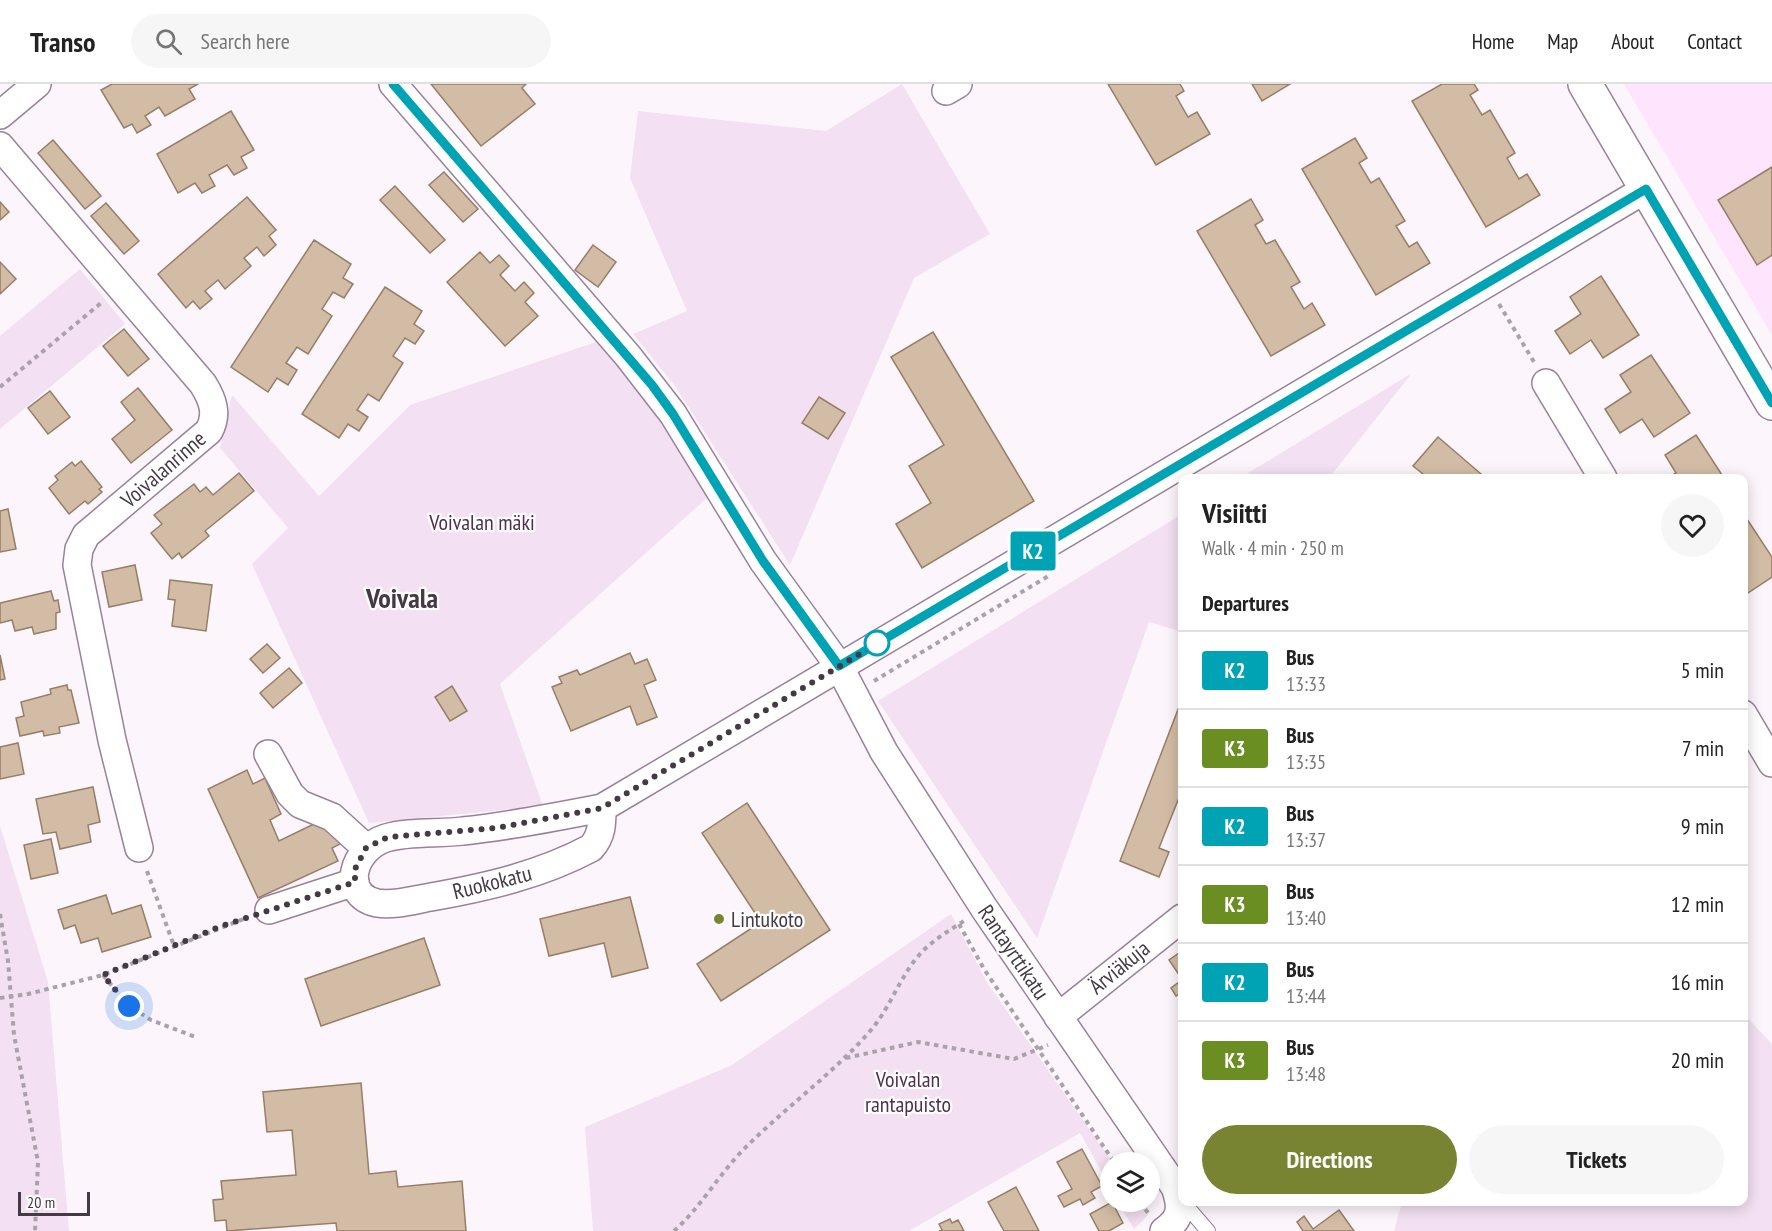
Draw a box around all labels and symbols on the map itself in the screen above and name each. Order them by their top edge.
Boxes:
street label: Voivalanrinne [114,424,211,514]
park label: Voivalan mäki [428,508,535,536]
line badge: K2 [1006,532,1060,570]
district label: Voivala [365,579,438,616]
unlabelled marker [864,630,890,656]
street label: Ruokokatu [450,859,534,905]
street label: Rantayrttikatu [972,899,1056,1005]
place label: Lintukoto [731,905,803,933]
marker: Lintukoto [712,912,726,926]
street label: Ärviäkuja [1083,934,1155,1000]
your location [114,991,144,1021]
park label: Voivalan rantapuisto [865,1065,951,1118]
scale bar [18,1189,90,1216]

